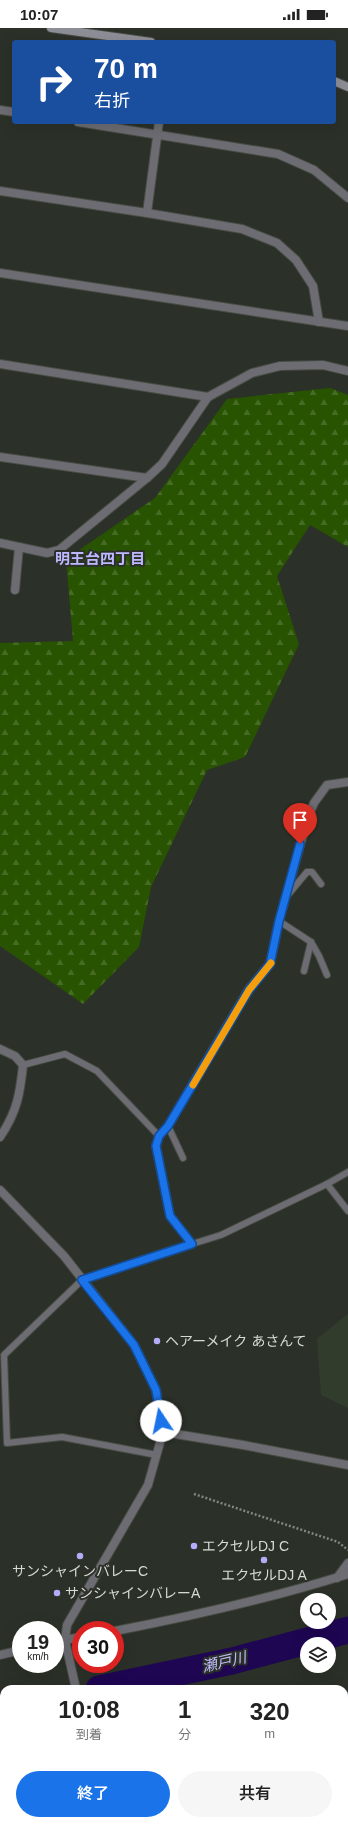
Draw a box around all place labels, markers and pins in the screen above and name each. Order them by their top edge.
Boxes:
pin [283,803,317,844]
place label: ヘアーメイク あさんて [165,1333,307,1349]
marker: ヘアーメイク あさんて [152,1336,162,1346]
place label: エクセルDJ C [202,1538,289,1554]
marker: エクセルDJ C [189,1541,199,1551]
marker: サンシャインバレーC [75,1551,85,1561]
marker: エクセルDJ A [259,1555,269,1565]
place label: サンシャインバレーC [12,1563,148,1579]
place label: エクセルDJ A [221,1567,307,1583]
place label: サンシャインバレーA [65,1585,201,1601]
marker: サンシャインバレーA [52,1588,62,1598]

